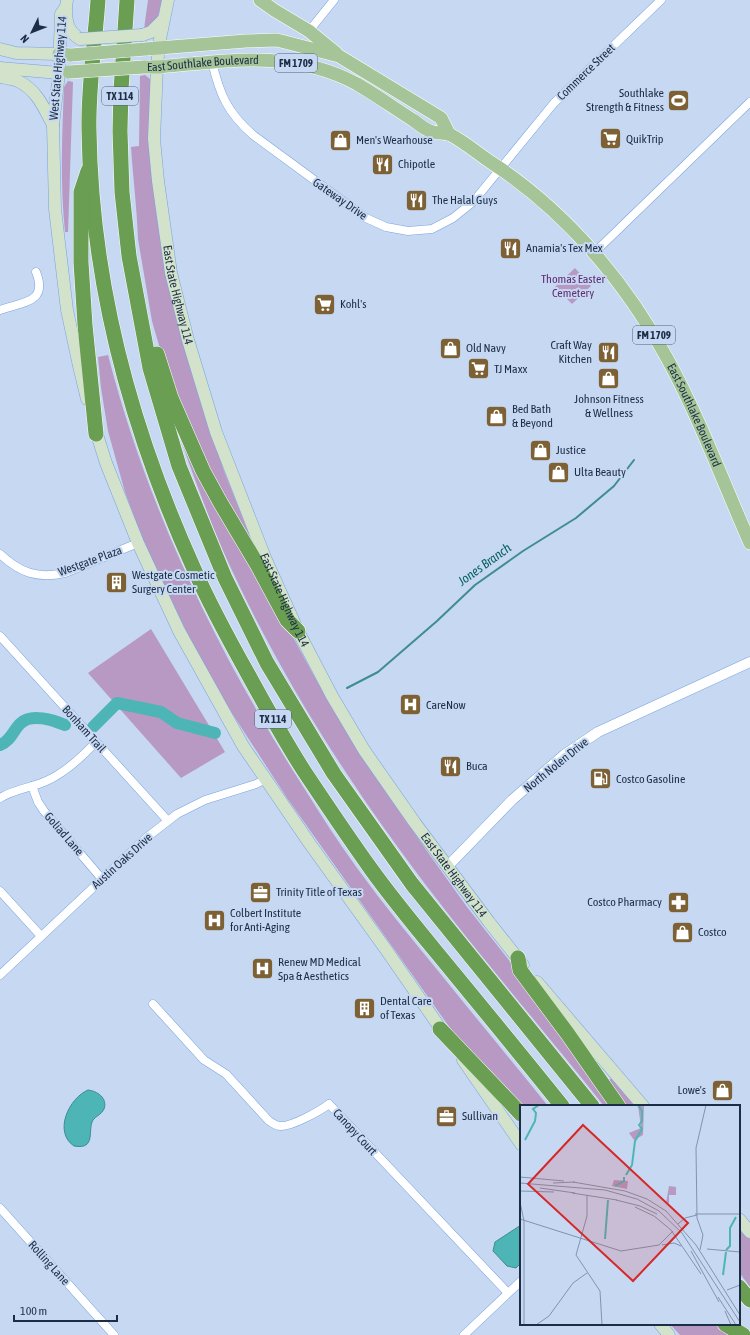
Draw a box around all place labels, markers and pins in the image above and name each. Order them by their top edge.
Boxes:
place label: Southlake Strength & Fitness [586,86,664,114]
sports icon: Southlake Strength & Fitness [666,87,692,113]
supermarket icon: QuikTrip [598,126,624,152]
shop icon: Men's Wearhouse [328,127,354,153]
place label: QuikTrip [626,132,664,146]
place label: Men's Wearhouse [356,133,433,147]
restaurant icon: Chipotle [369,151,395,177]
place label: Chipotle [398,157,435,171]
restaurant icon: The Halal Guys [403,187,429,213]
place label: The Halal Guys [432,193,497,207]
restaurant icon: Anamia's Tex Mex [497,235,523,261]
place label: Anamia's Tex Mex [526,241,603,255]
supermarket icon: Kohl's [312,291,338,317]
place label: Kohl's [340,297,366,311]
shop icon: Old Navy [438,335,464,361]
place label: Craft Way Kitchen [550,338,592,366]
restaurant icon: Craft Way Kitchen [595,339,621,365]
place label: Old Navy [466,341,506,355]
supermarket icon: TJ Maxx [465,356,491,382]
place label: TJ Maxx [494,362,528,376]
shop icon: Johnson Fitness & Wellness [596,365,622,391]
place label: Johnson Fitness & Wellness [574,392,644,420]
place label: Bed Bath & Beyond [512,402,553,430]
shop icon: Bed Bath & Beyond [483,403,509,429]
shop icon: Justice [527,437,553,463]
place label: Justice [556,443,586,457]
shop icon: Ulta Beauty [545,459,571,485]
place label: Ulta Beauty [574,465,626,479]
place label: Westgate Cosmetic Surgery Center [132,568,215,596]
building icon: Westgate Cosmetic Surgery Center [104,569,130,595]
hospital icon: CareNow [398,692,424,718]
place label: CareNow [426,698,466,712]
restaurant icon: Buca [438,753,464,779]
place label: Buca [466,759,488,773]
fuel station icon: Costco Gasoline [588,766,614,792]
place label: Costco Gasoline [616,772,685,786]
office icon: Trinity Title of Texas [247,879,273,905]
place label: Trinity Title of Texas [276,885,362,899]
pharmacy icon: Costco Pharmacy [665,889,691,915]
place label: Costco Pharmacy [587,895,662,909]
place label: Colbert Institute for Anti-Aging [230,906,301,934]
hospital icon: Colbert Institute for Anti-Aging [202,907,228,933]
shop icon: Costco [669,919,695,945]
place label: Costco [698,925,727,939]
place label: Renew MD Medical Spa & Aesthetics [278,955,362,983]
hospital icon: Renew MD Medical Spa & Aesthetics [250,956,276,982]
place label: Dental Care of Texas [380,994,432,1022]
building icon: Dental Care of Texas [351,995,377,1021]
shop icon: Lowe's [709,1077,735,1103]
place label: Lowe's [677,1083,706,1097]
office icon: Sullivan [433,1103,459,1129]
place label: Sullivan [462,1109,498,1123]

